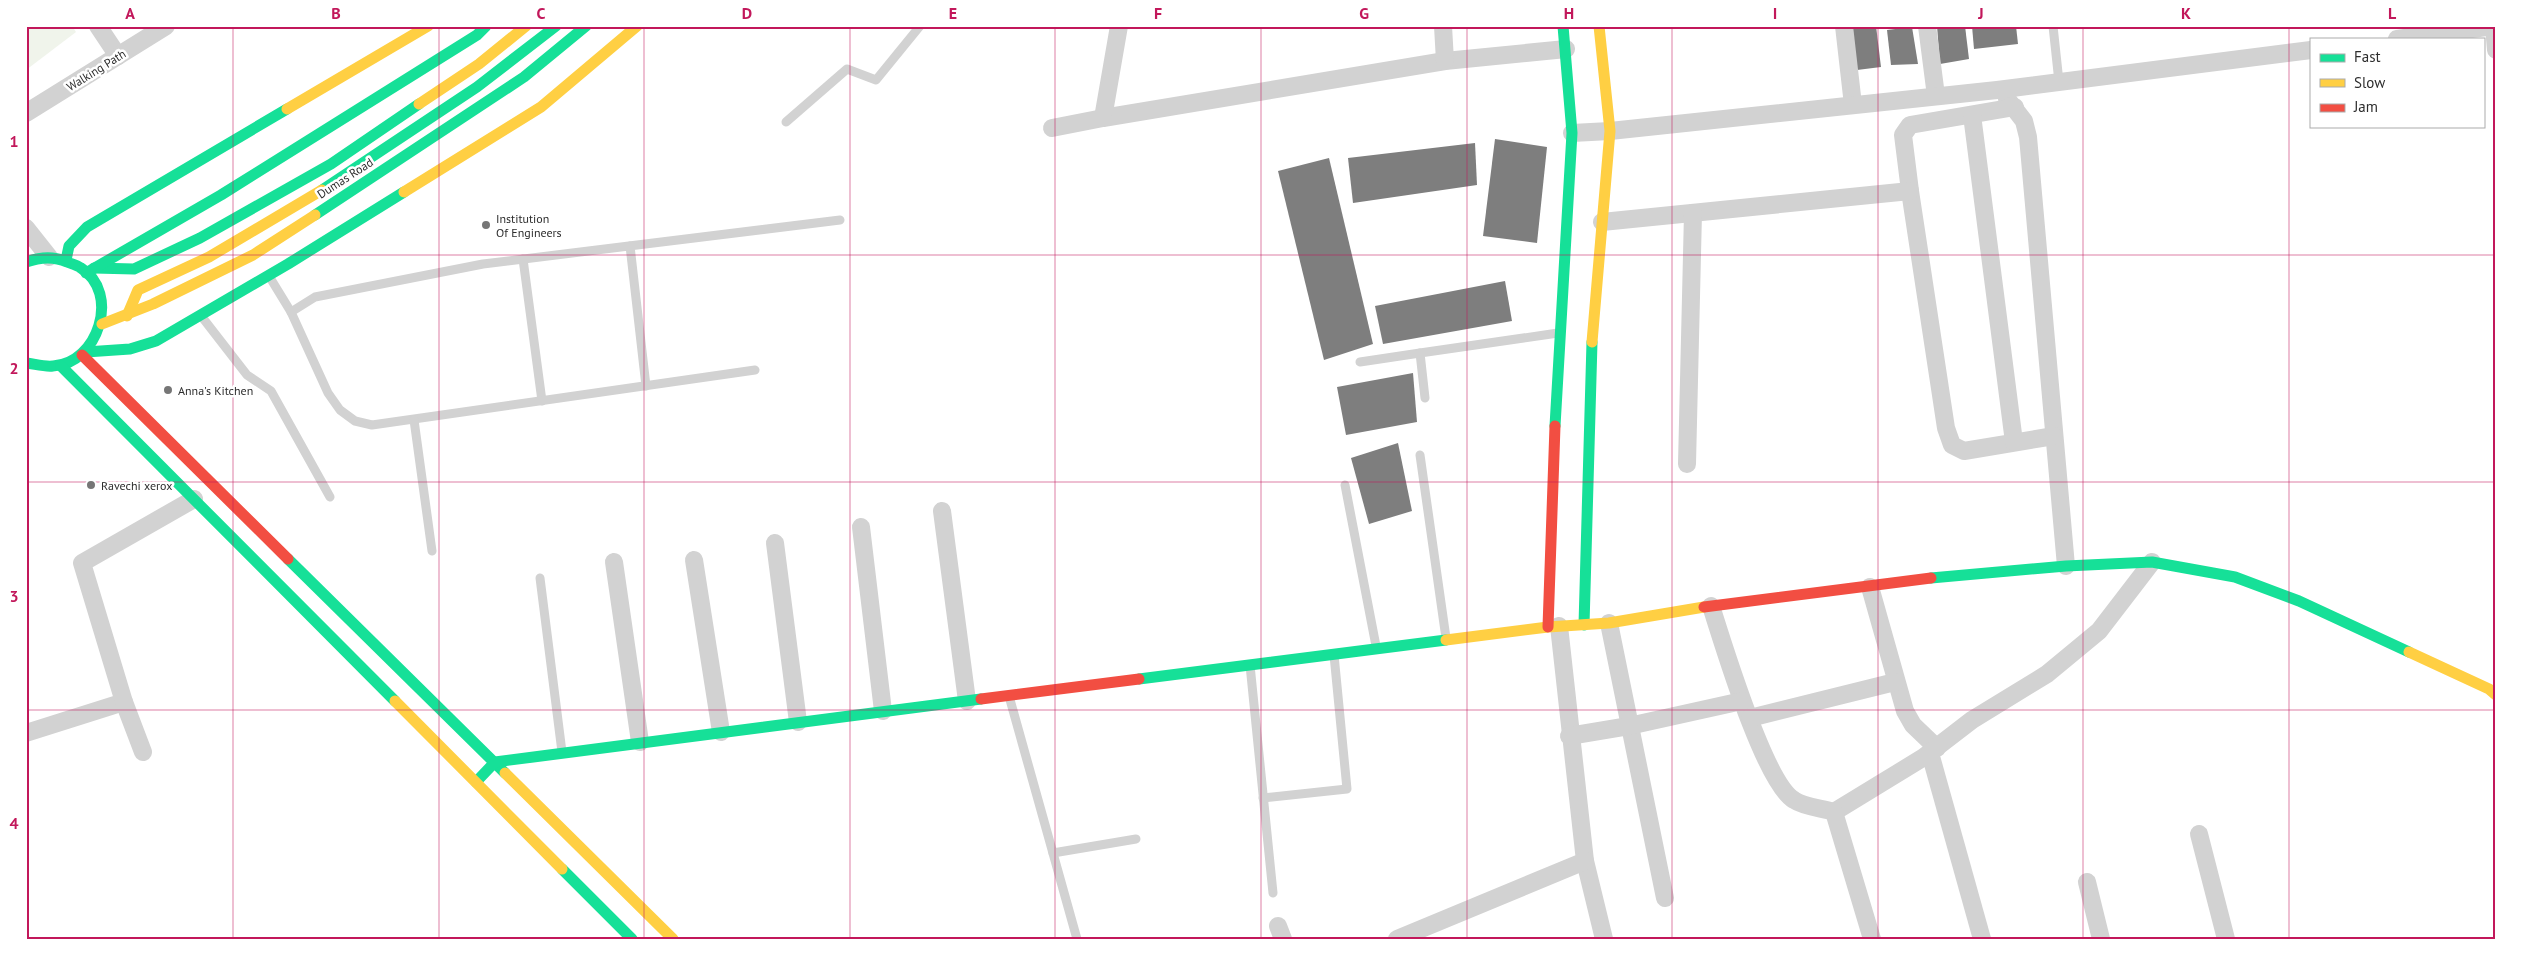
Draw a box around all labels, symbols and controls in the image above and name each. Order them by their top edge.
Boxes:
text: A [125,3,135,23]
text: B [331,3,341,23]
text: C [537,3,546,23]
text: D [742,3,752,23]
text: E [949,3,957,23]
text: F [1154,3,1162,23]
text: G [1359,3,1369,23]
text: H [1564,3,1574,23]
text: I [1773,3,1777,23]
text: J [1977,3,1984,23]
text: K [2181,3,2191,23]
text: L [2388,3,2397,23]
legend [2310,38,2484,128]
street label: Walking Path [64,46,128,94]
text: Fast [2354,47,2381,66]
text: Slow [2354,73,2385,92]
text: Jam [2353,97,2378,116]
text: 1 [9,131,19,151]
street label: Dumas Road [314,154,376,202]
place label: Institution Of Engineers [496,211,562,240]
marker: Institution Of Engineers [480,219,492,231]
text: 2 [9,358,19,378]
place label: Anna's Kitchen [178,383,253,398]
marker: Anna's Kitchen [162,384,174,396]
place label: Ravechi xerox [101,478,172,493]
marker: Ravechi xerox [85,479,97,491]
text: 3 [9,586,19,606]
text: 4 [9,813,19,833]

